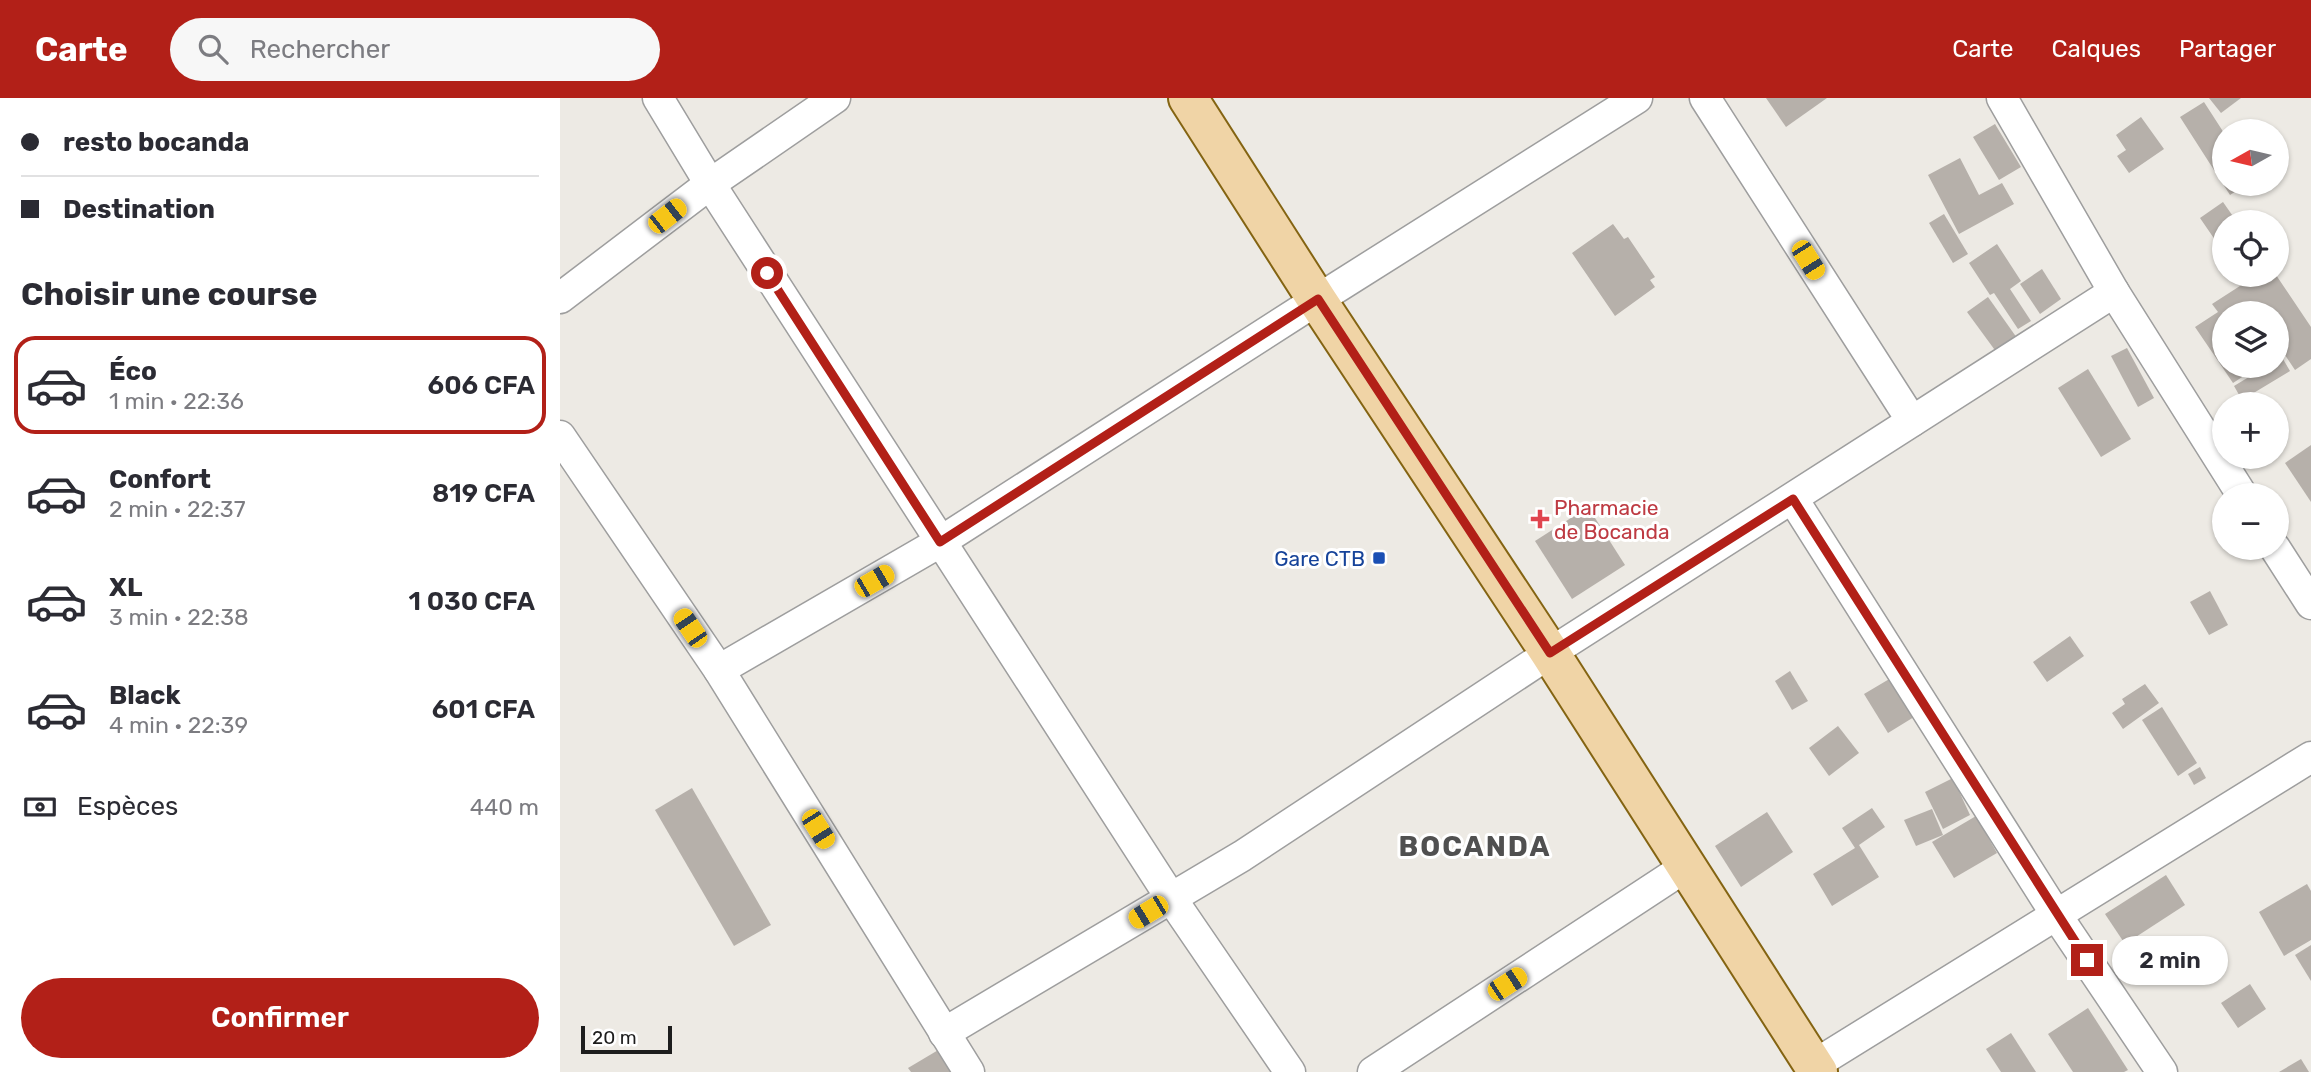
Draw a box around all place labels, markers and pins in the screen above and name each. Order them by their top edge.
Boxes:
place label: Pharmacie de Bocanda [1554,495,1669,544]
marker: Pharmacie de Bocanda [1532,511,1548,527]
place label: Gare CTB [1274,546,1365,571]
marker: Gare CTB [1371,550,1387,566]

